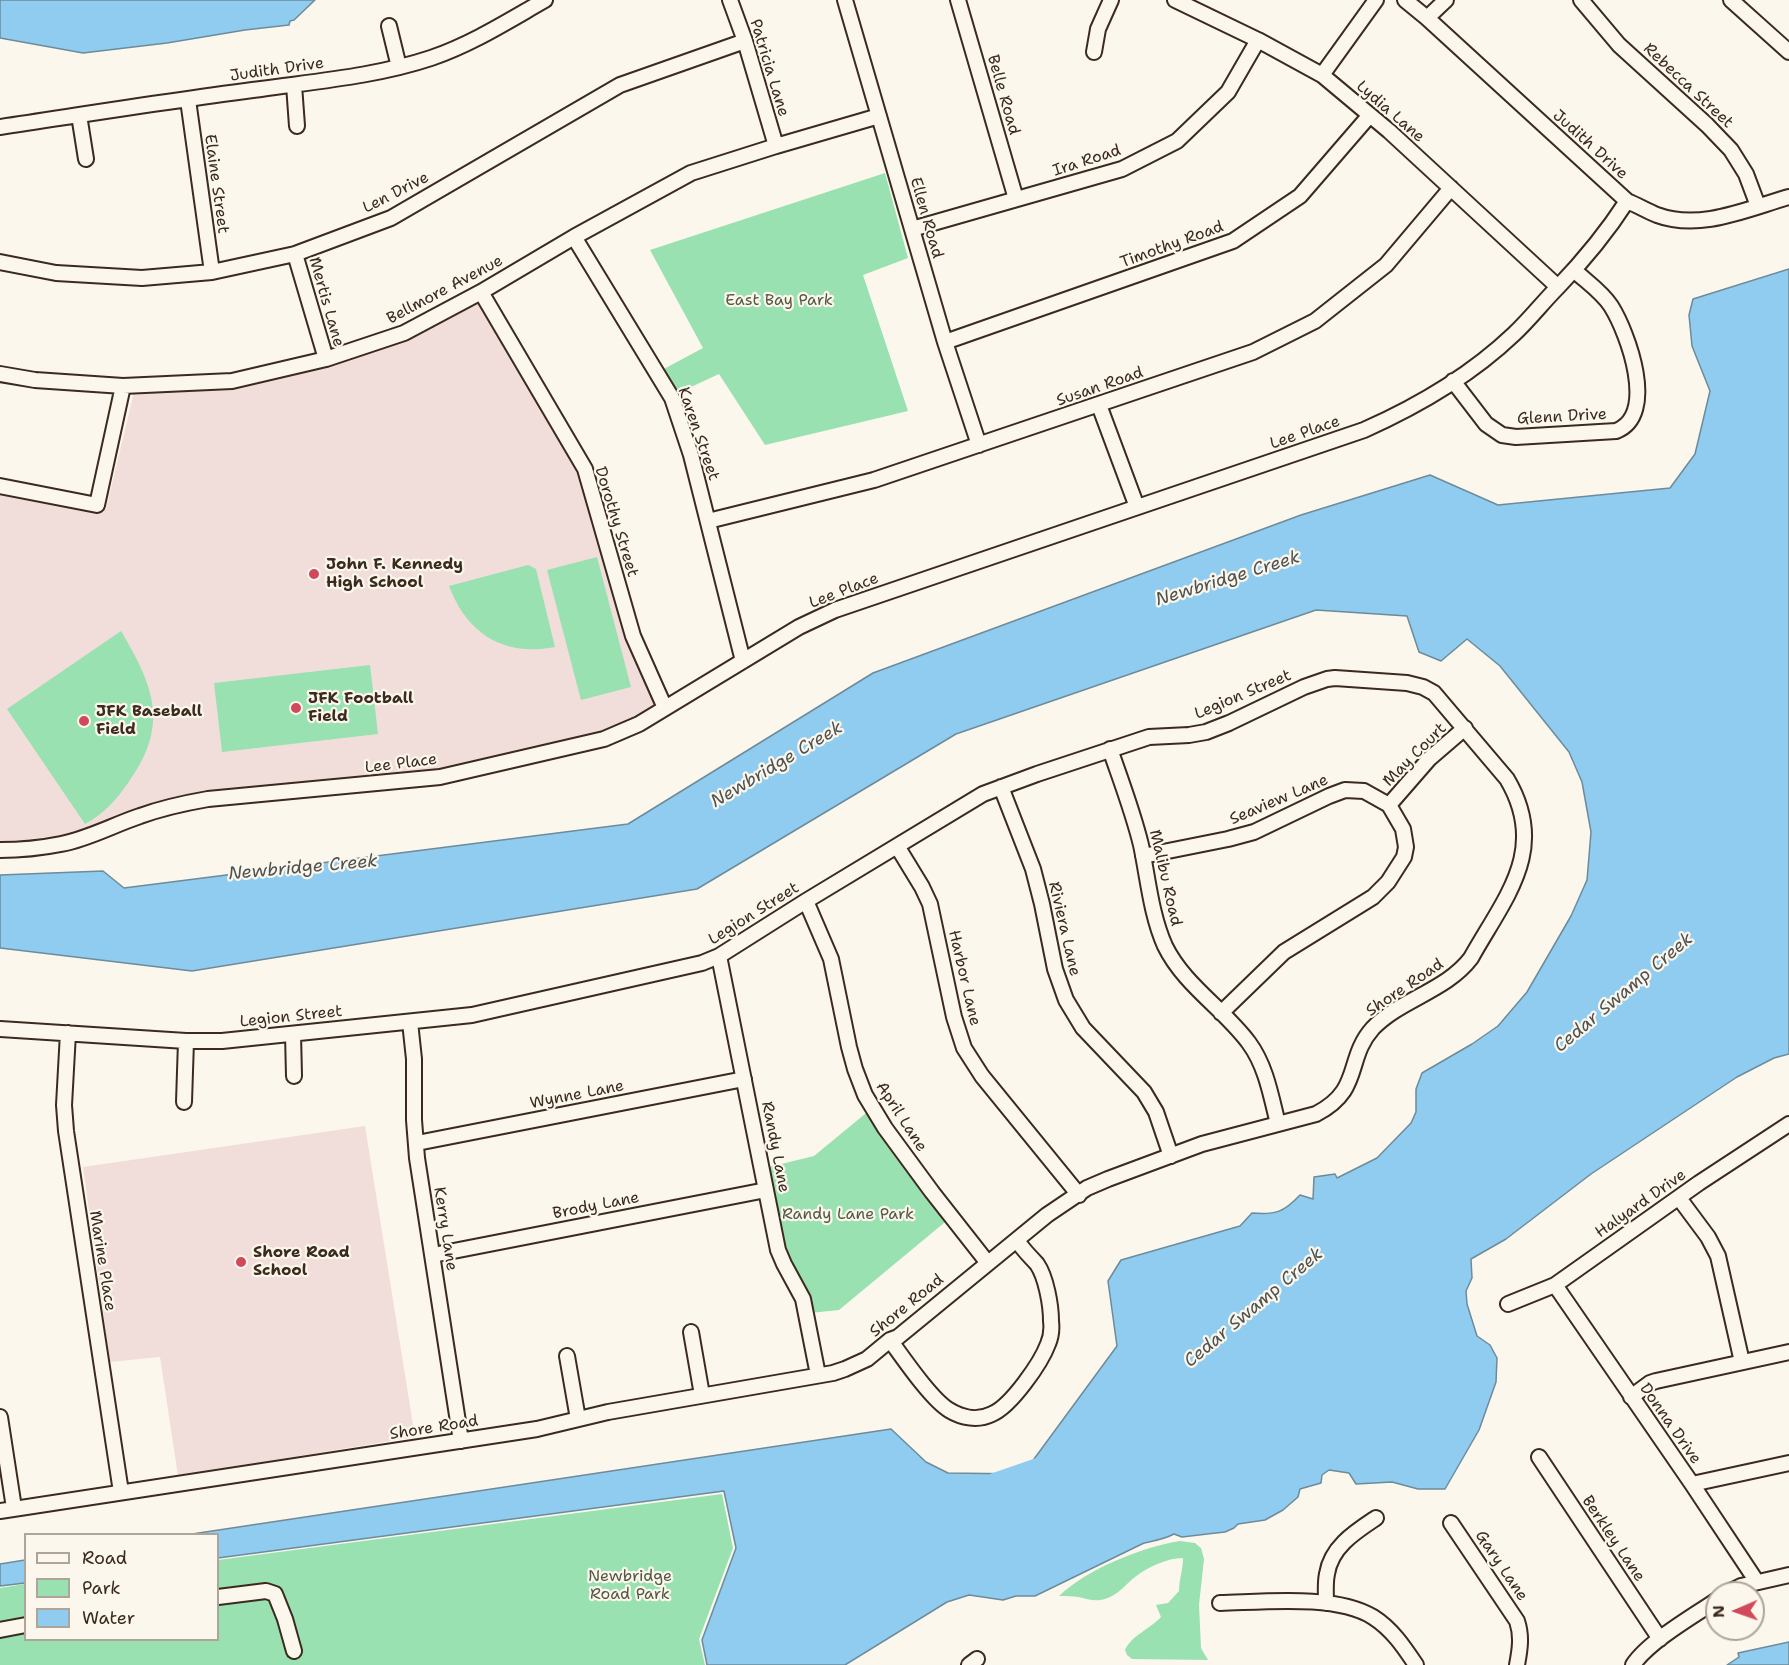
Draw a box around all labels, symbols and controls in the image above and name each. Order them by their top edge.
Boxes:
street label: Patricia Lane [745,17,793,119]
street label: Rebecca Street [1639,39,1737,133]
street label: Belle Road [982,53,1024,137]
street label: Judith Drive [229,54,325,86]
street label: Lydia Lane [1352,77,1428,147]
street label: Judith Drive [1548,106,1632,184]
street label: Elaine Street [200,133,232,235]
street label: Ira Road [1051,141,1123,181]
street label: Len Drive [360,168,432,218]
street label: Ellen Road [905,175,947,261]
street label: Timothy Road [1118,217,1226,273]
street label: Bellmore Avenue [384,251,506,329]
street label: Mertis Lane [304,255,348,349]
park label: East Bay Park [725,291,833,311]
street label: Susan Road [1054,363,1146,411]
street label: Karen Street [673,385,723,483]
street label: Glenn Drive [1517,405,1607,429]
street label: Lee Place [1268,412,1342,454]
street label: Dorothy Street [590,464,642,580]
water label: Newbridge Creek [1153,547,1303,611]
place label: John F. Kennedy High School [326,555,463,593]
marker: John F. Kennedy High School [307,567,321,581]
street label: Lee Place [807,569,881,613]
street label: Legion Street [1192,666,1294,724]
place label: JFK Football Field [308,689,414,727]
marker: JFK Football Field [289,701,303,715]
place label: JFK Baseball Field [96,702,202,740]
marker: JFK Baseball Field [77,714,91,728]
water label: Newbridge Creek [707,717,847,813]
street label: May Court [1379,719,1451,791]
street label: Lee Place [364,750,438,778]
street label: Seaview Lane [1227,771,1331,829]
street label: Malibu Road [1145,828,1185,928]
water label: Newbridge Creek [227,851,379,885]
street label: Legion Street [705,879,803,949]
street label: Riviera Lane [1044,880,1084,978]
street label: Harbor Lane [944,928,984,1028]
water label: Cedar Swamp Creek [1550,929,1698,1057]
street label: Shore Road [1363,955,1447,1021]
street label: Legion Street [239,1002,343,1032]
street label: Wynne Lane [528,1076,626,1114]
street label: April Lane [871,1078,931,1156]
street label: Randy Lane [757,1100,793,1194]
street label: Halyard Drive [1592,1166,1690,1242]
street label: Kerry Lane [429,1186,461,1272]
street label: Brody Lane [551,1188,641,1224]
park label: Randy Lane Park [782,1205,914,1225]
street label: Marine Place [85,1209,119,1313]
place label: Shore Road School [253,1243,350,1281]
water label: Cedar Swamp Creek [1180,1244,1328,1372]
marker: Shore Road School [234,1255,248,1269]
street label: Shore Road [866,1270,948,1342]
street label: Donna Drive [1635,1380,1705,1468]
street label: Shore Road [388,1412,480,1444]
street label: Berkley Lane [1577,1492,1649,1586]
street label: Gary Lane [1470,1527,1532,1605]
legend [24,1533,219,1641]
text: Road [82,1546,127,1570]
park label: Newbridge Road Park [588,1567,672,1605]
text: Park [82,1576,121,1600]
north arrow [1705,1581,1765,1641]
text: N [1708,1605,1729,1618]
text: Water [82,1606,135,1630]

